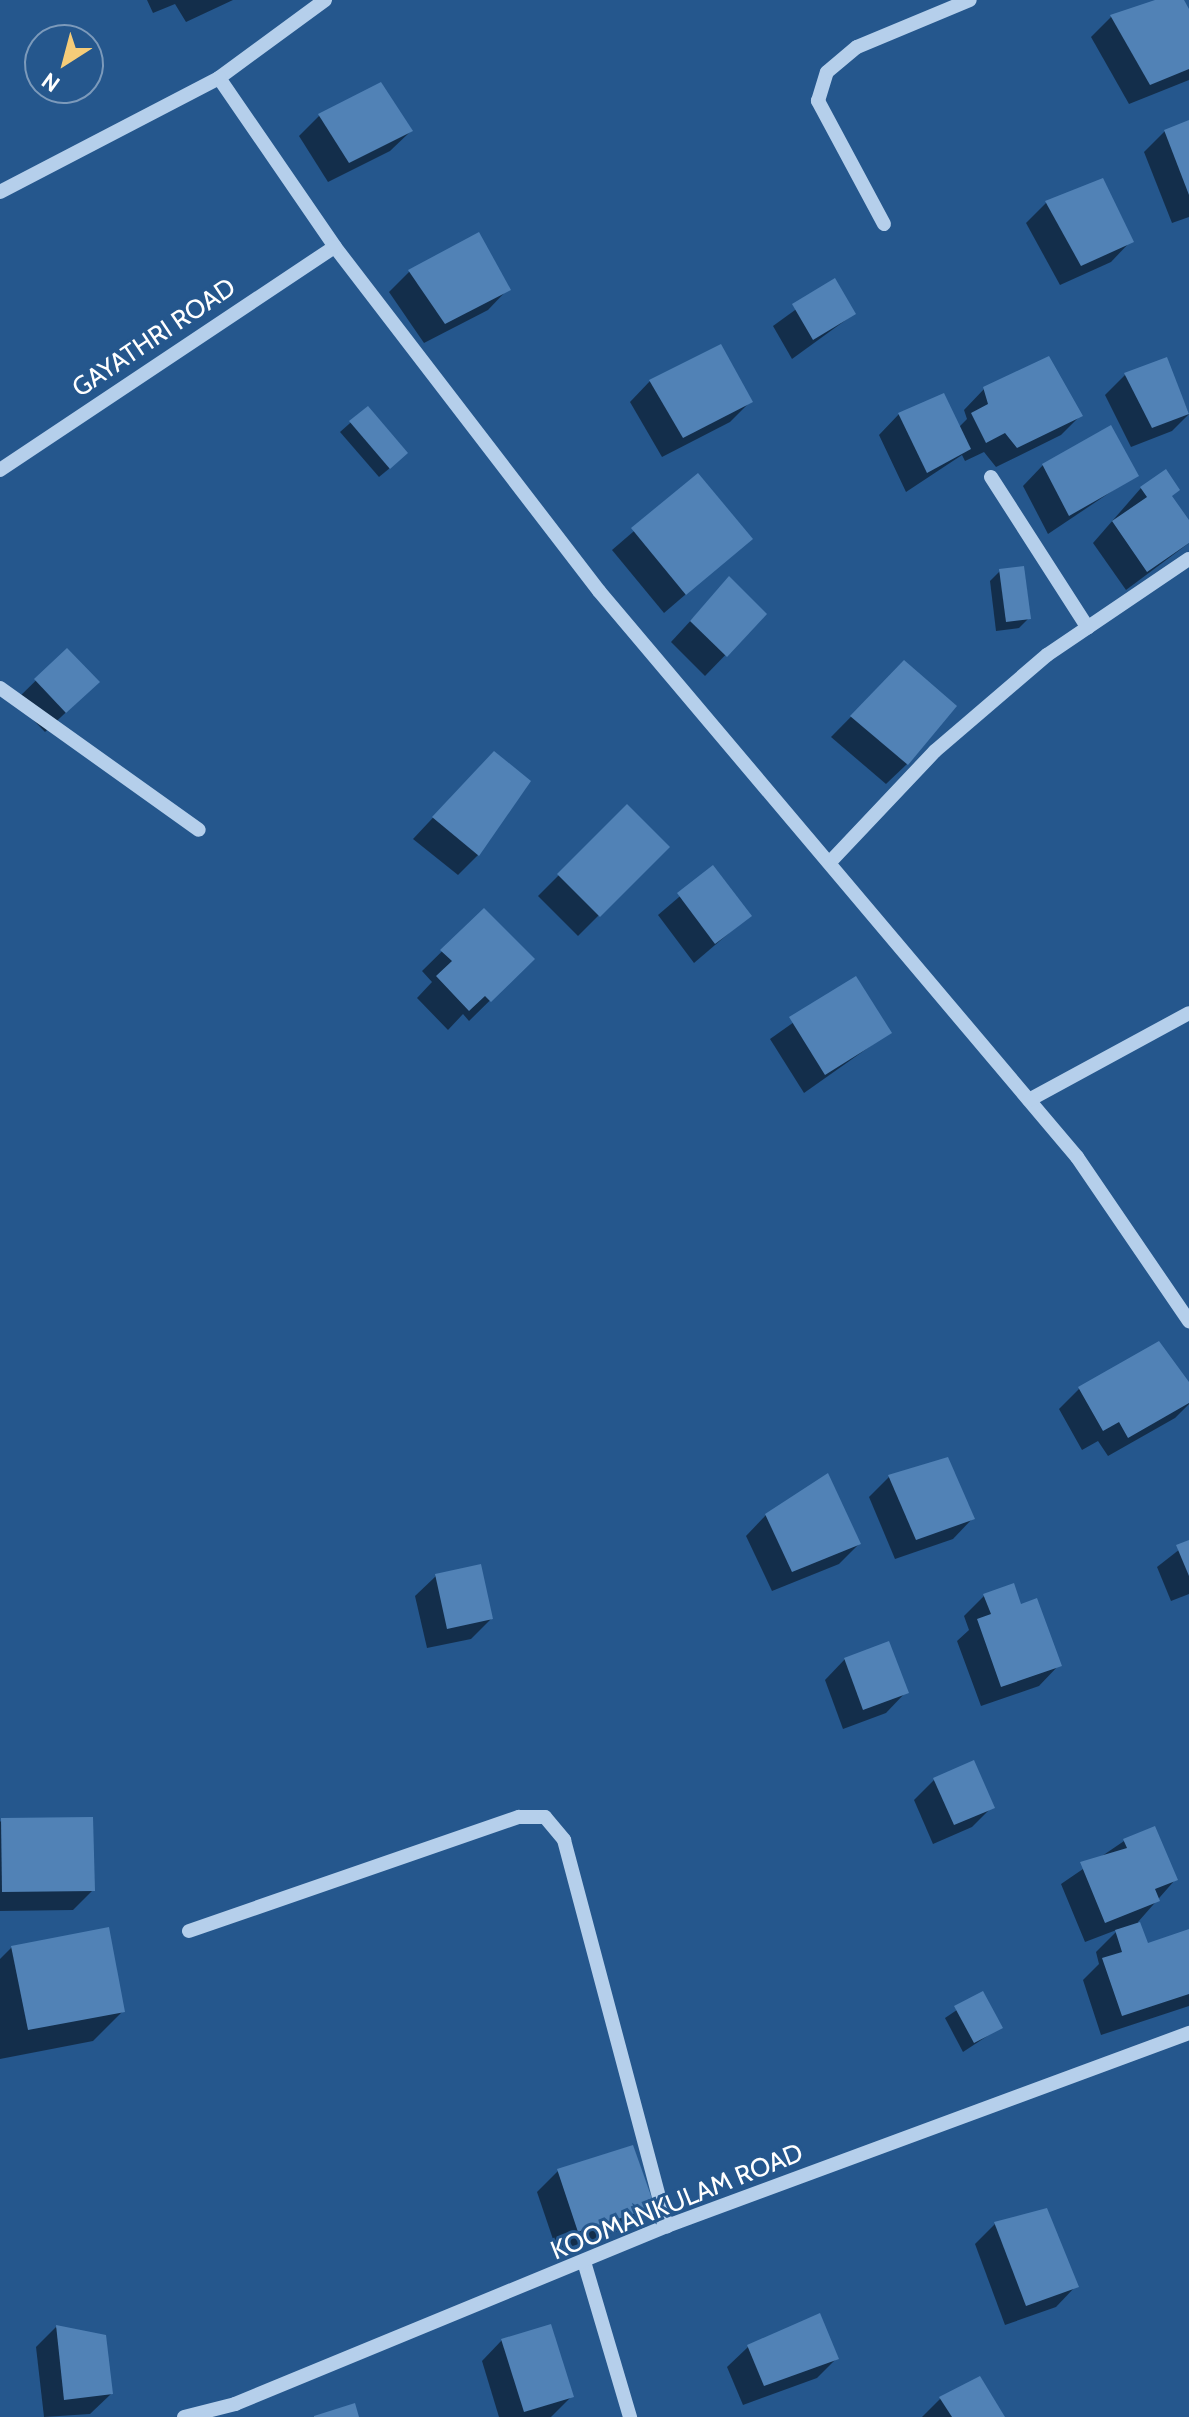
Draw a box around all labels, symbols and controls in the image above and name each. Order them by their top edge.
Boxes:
north arrow [24,24,104,104]
text: N [37,67,65,98]
street label: GAYATHRI ROAD [66,272,242,404]
street label: KOOMANKULAM ROAD [546,2137,808,2267]

